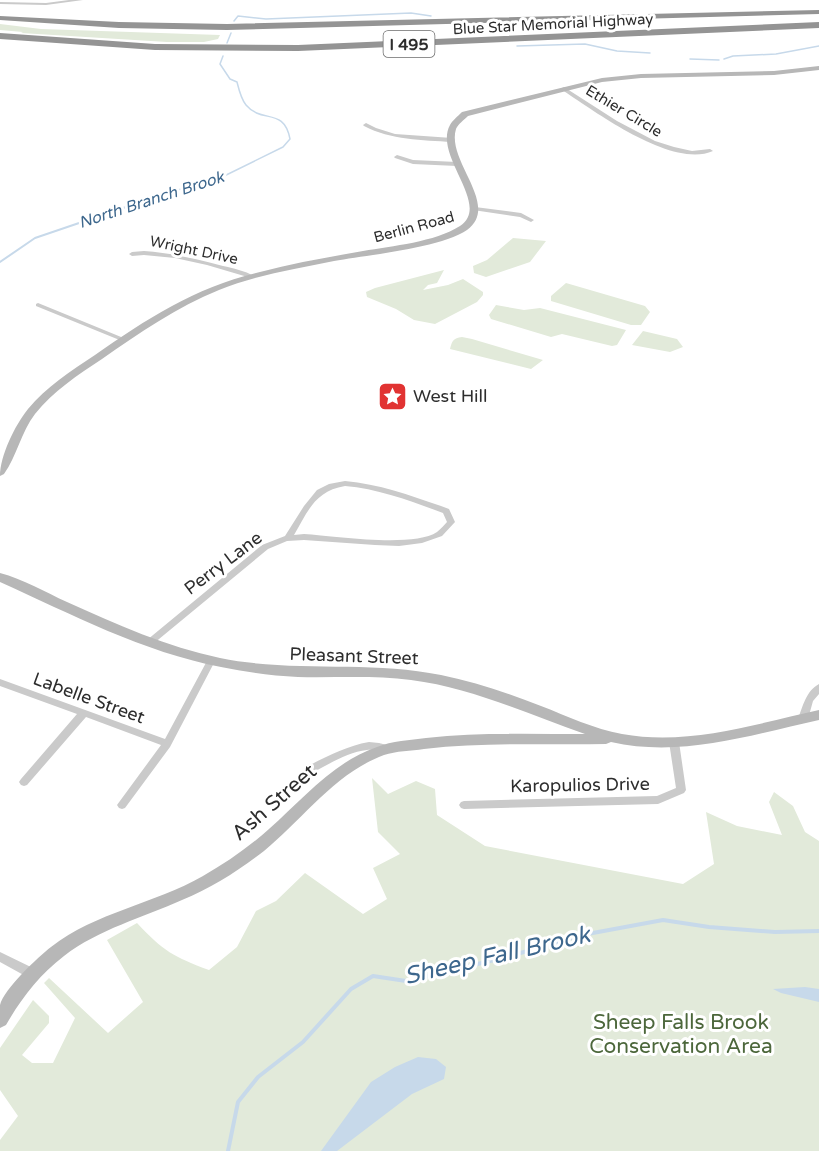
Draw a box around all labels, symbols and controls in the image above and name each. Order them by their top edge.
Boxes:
street label: Blue Star Memorial Highway [452,10,654,38]
road number: I 495 [384,31,434,57]
street label: Ethier Circle [583,81,665,141]
water label: North Branch Brook [76,167,228,233]
street label: Berlin Road [372,208,456,246]
street label: Wright Drive [148,232,240,268]
place icon: West Hill [376,380,408,412]
place label: West Hill [413,385,488,407]
street label: Perry Lane [180,527,266,599]
street label: Pleasant Street [289,643,419,669]
street label: Labelle Street [30,668,148,728]
street label: Ash Street [227,759,322,846]
street label: Karopulios Drive [510,773,650,797]
water label: Sheep Fall Brook [401,920,595,991]
park label: Sheep Falls Brook Conservation Area [589,1010,773,1059]

